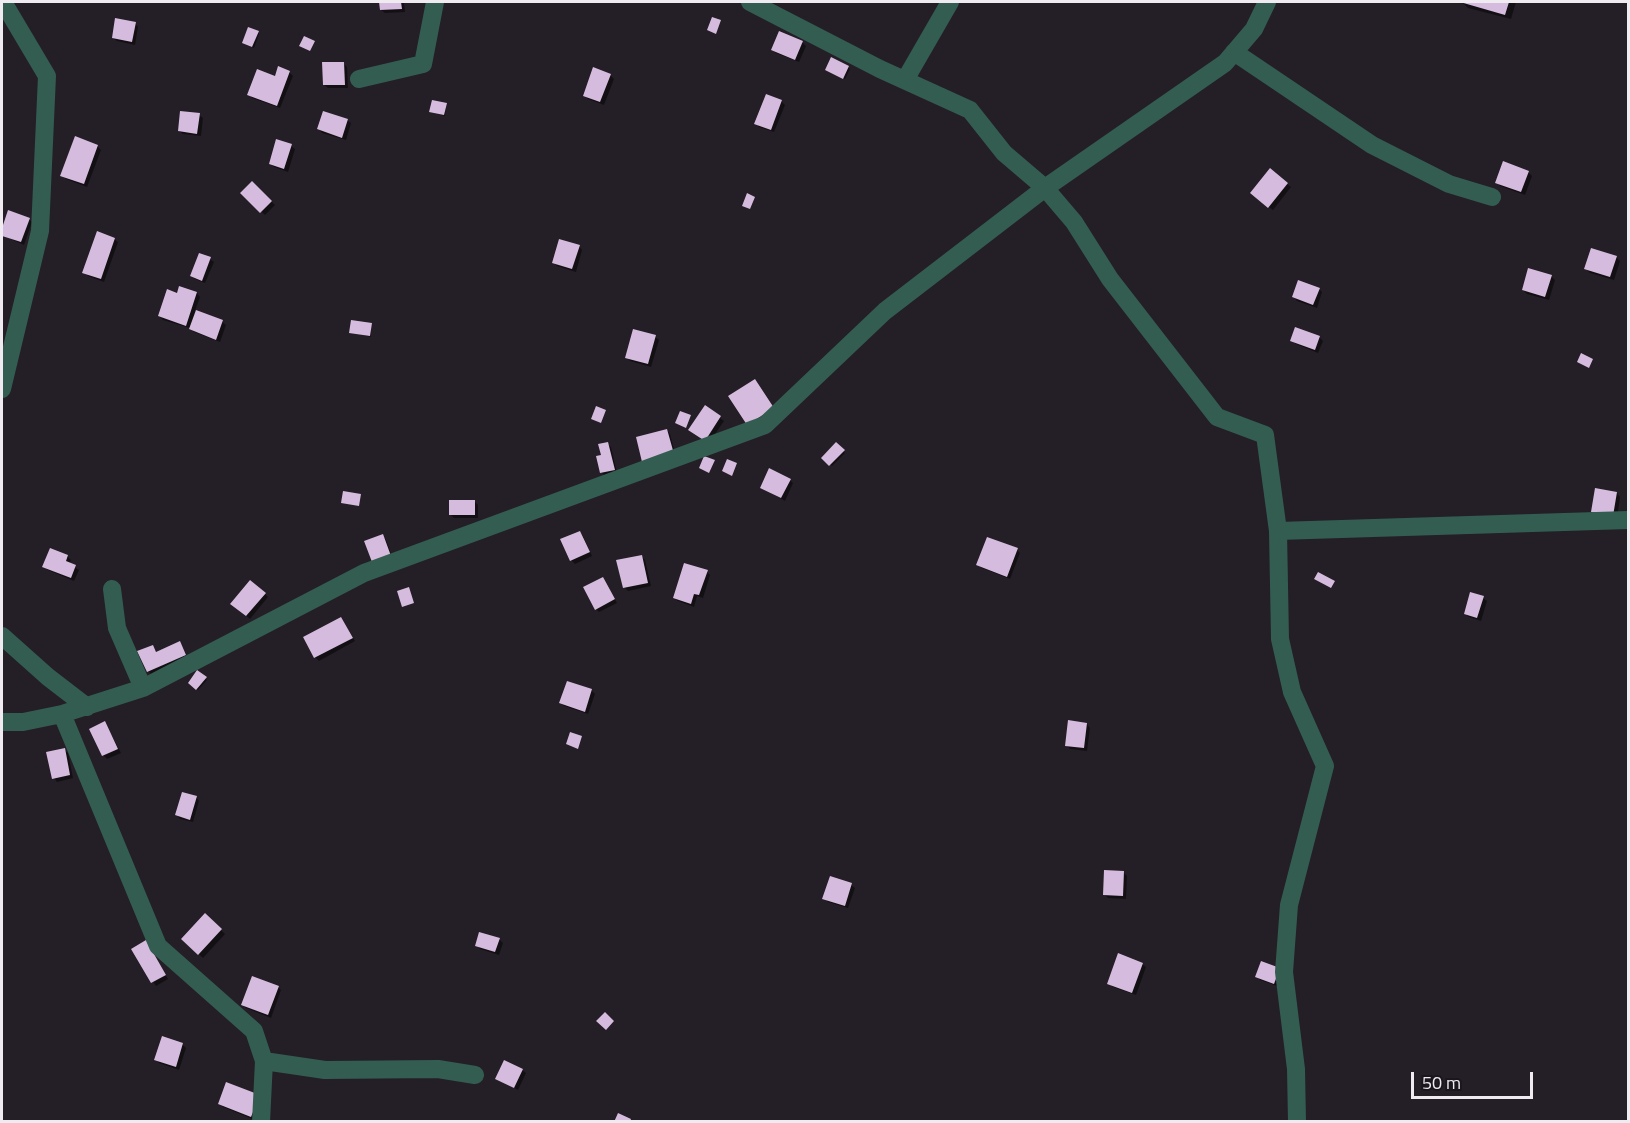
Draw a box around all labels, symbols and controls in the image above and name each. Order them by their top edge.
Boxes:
scale bar [1414,1060,1536,1098]
text: 50 m [1422,1069,1461,1096]

